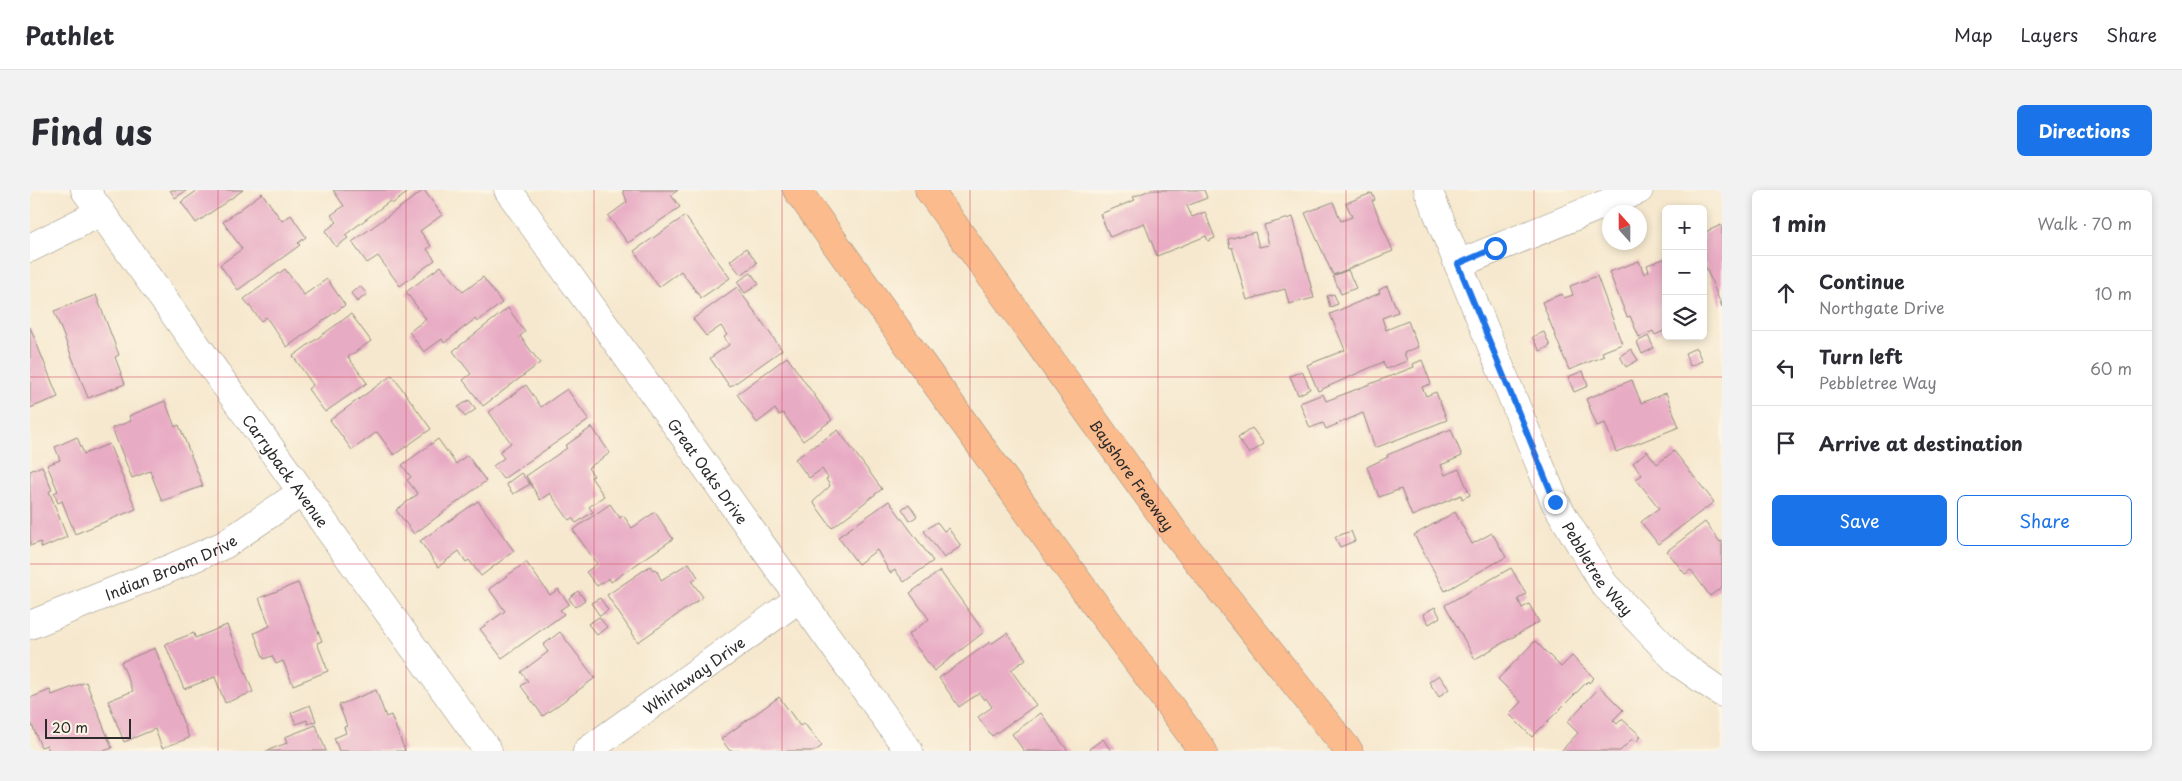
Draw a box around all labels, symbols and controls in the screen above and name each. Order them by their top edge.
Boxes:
text: Pathlet [25,17,115,53]
text: Map [1954,21,1993,48]
text: Layers [2021,21,2078,48]
text: Share [2106,21,2157,48]
text: Find us [30,104,152,157]
button: Directions [2017,105,2152,156]
north arrow [1602,205,1647,250]
map controls [1662,205,1707,340]
button: + [1662,205,1707,250]
text: 1 min [1772,207,1826,239]
text: Walk · 70 m [2037,211,2132,235]
route start [1484,237,1507,260]
button: − [1662,250,1707,295]
text: Continue [1819,267,1905,295]
icon: ahead [1772,279,1800,307]
text: 10 m [2095,281,2132,305]
button: layers [1662,295,1707,340]
text: Northgate Drive [1819,295,1945,319]
text: Turn left [1819,342,1903,370]
icon: left [1772,354,1800,382]
text: 60 m [2090,356,2132,380]
text: Pebbletree Way [1819,370,1937,394]
street label: Carryback Avenue [238,409,335,532]
street label: Great Oaks Drive [663,413,754,528]
street label: Bayshore Freeway [1085,414,1181,535]
icon: arrive [1772,429,1800,457]
text: Arrive at destination [1819,429,2023,457]
route end [1544,491,1567,514]
button: Save [1772,495,1947,546]
button: Share [1957,495,2132,546]
street label: Pebbletree Way [1557,517,1639,620]
street label: Indian Broom Drive [101,528,241,605]
street label: Whirlaway Drive [638,630,749,719]
scale bar [45,716,131,739]
text: 20 m [52,717,88,738]

